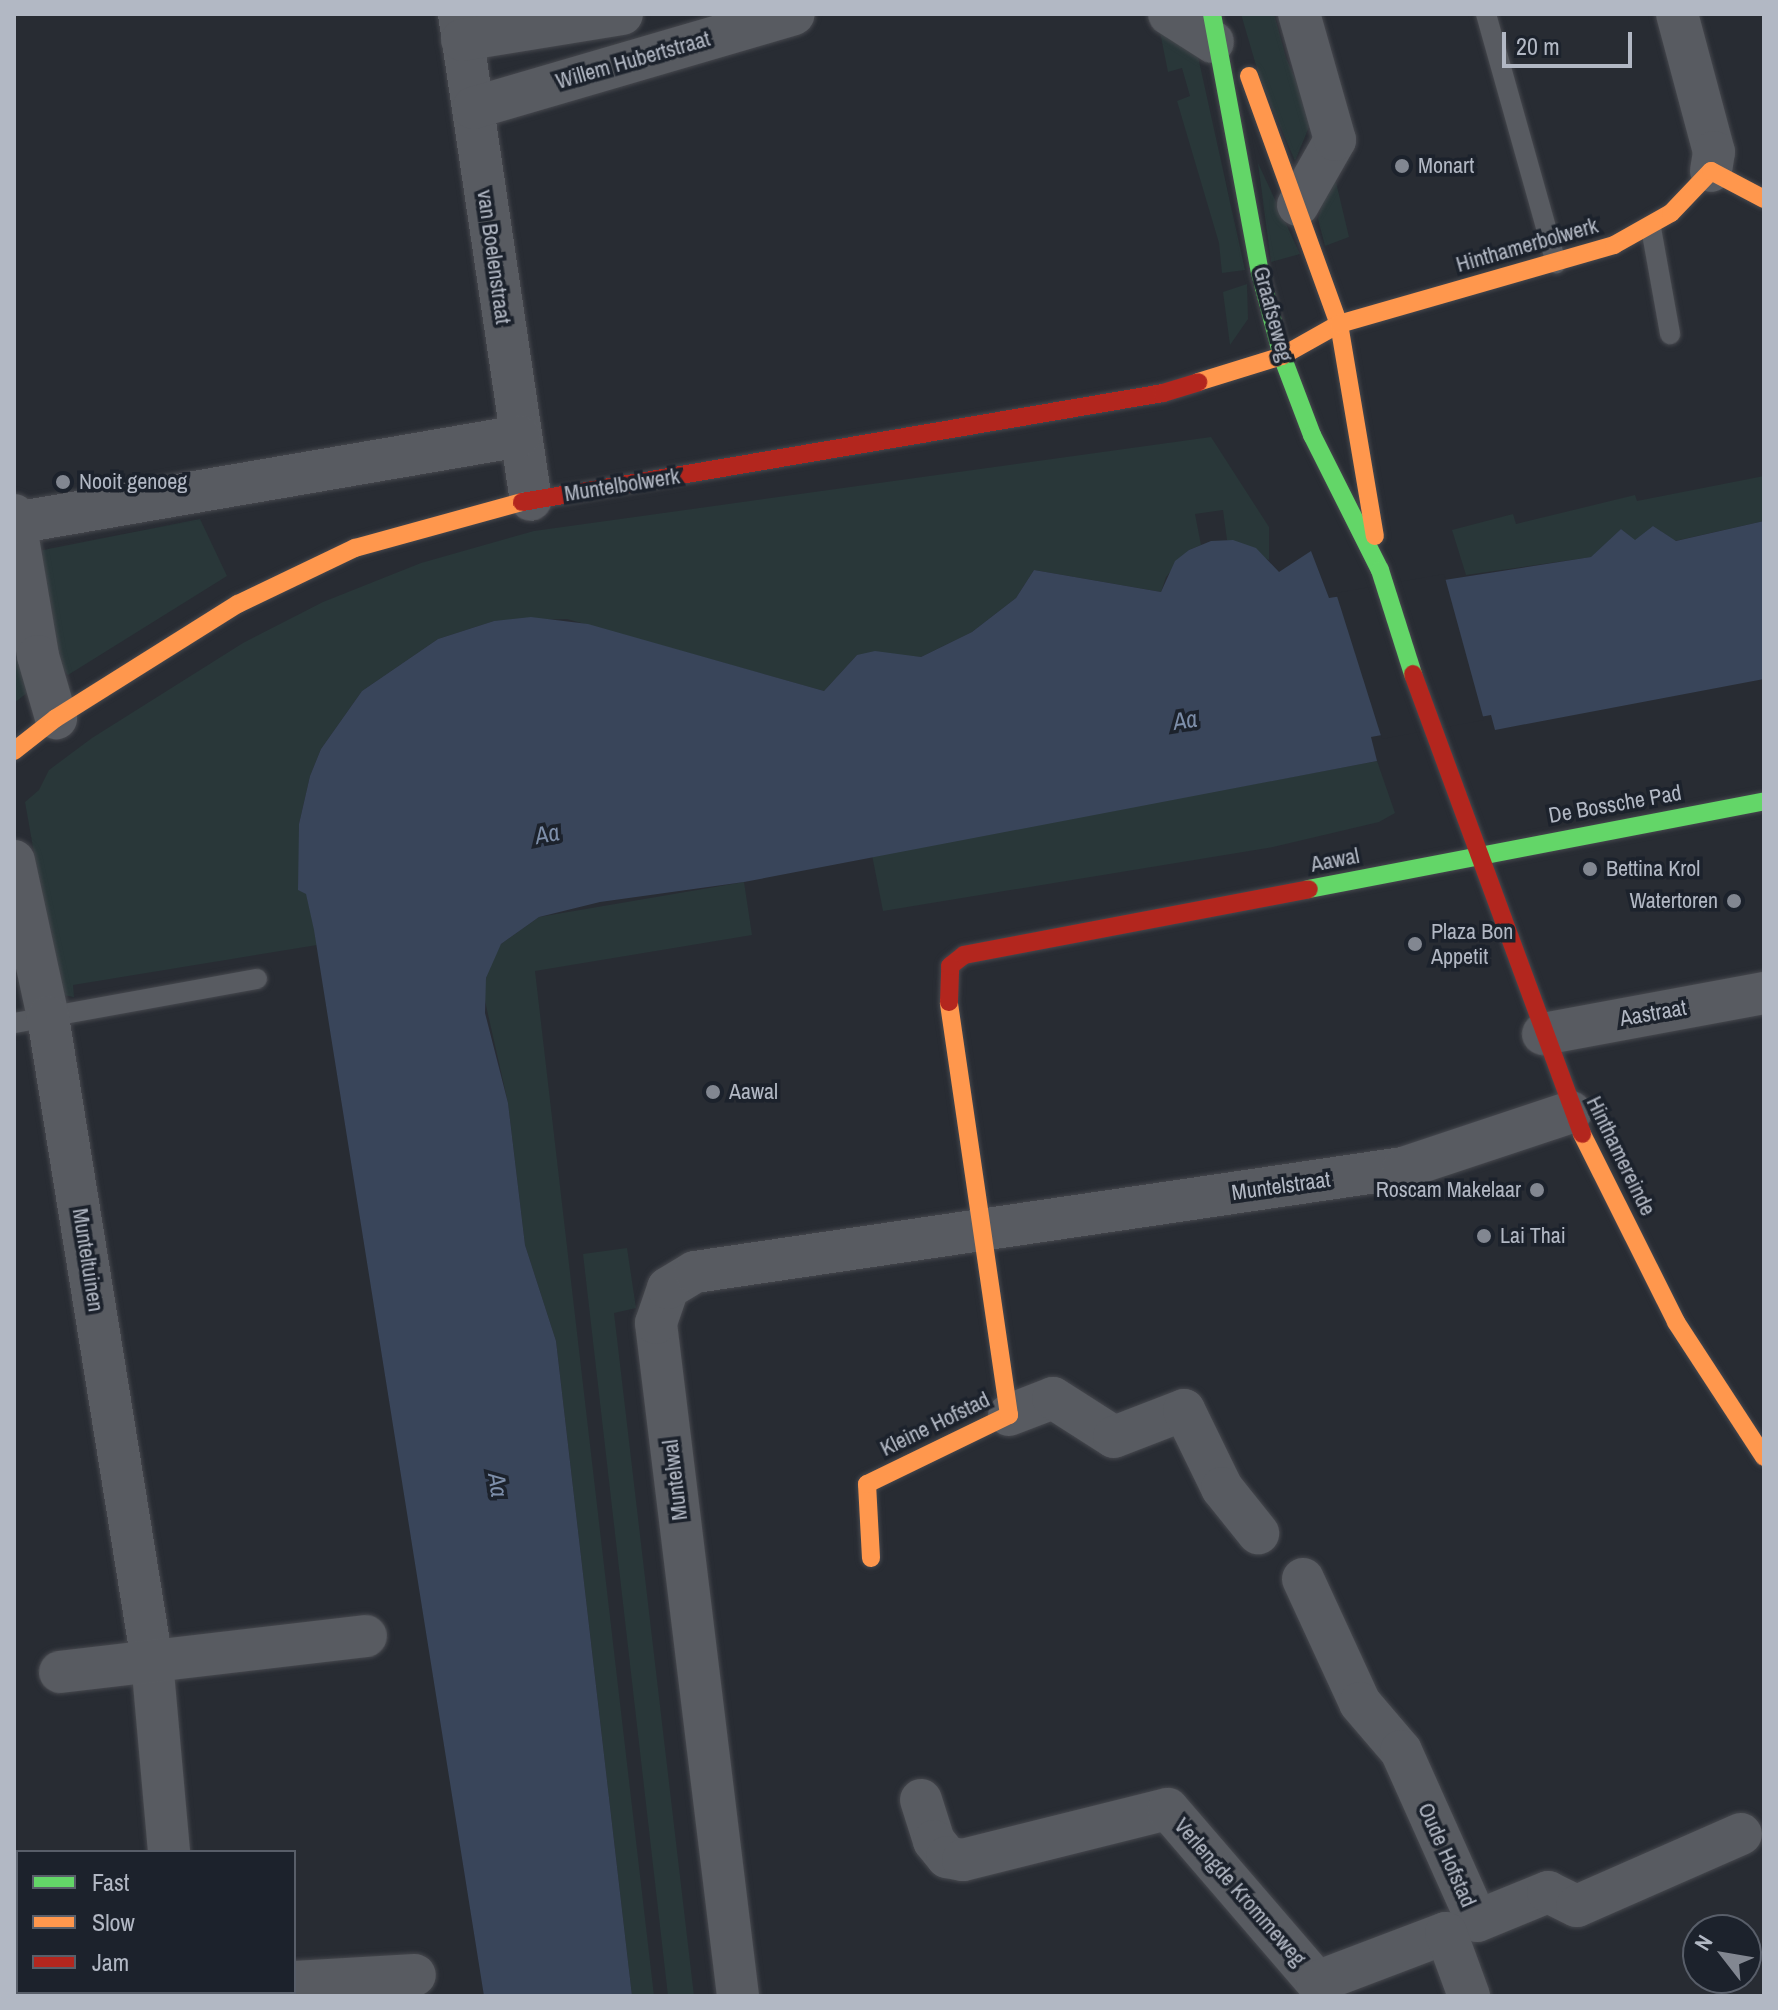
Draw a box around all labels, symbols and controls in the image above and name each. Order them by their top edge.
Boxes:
scale bar [1506,16,1636,66]
street label: Willem Hubertstraat [553,25,713,95]
text: 20 m [1516,30,1560,62]
place label: Monart [1418,153,1474,179]
marker: Monart [1393,157,1411,175]
street label: van Boelenstraat [472,188,516,326]
street label: Hinthamerbolwerk [1453,212,1601,278]
street label: Graafseweg [1248,264,1298,364]
street label: Muntelbolwerk [563,463,681,507]
place label: Nooit genoeg [79,469,187,495]
marker: Nooit genoeg [54,473,72,491]
water label: Aa [1171,704,1199,736]
street label: De Bossche Pad [1547,779,1683,829]
water label: Aa [532,818,562,850]
street label: Aawal [1308,842,1362,878]
place label: Bettina Krol [1606,856,1700,882]
marker: Bettina Krol [1581,860,1599,878]
place label: Watertoren [1629,888,1718,914]
marker: Watertoren [1725,892,1743,910]
place label: Plaza Bon Appetit [1431,918,1513,970]
marker: Plaza Bon Appetit [1406,935,1424,953]
street label: Aastraat [1618,994,1688,1032]
place label: Aawal [729,1079,778,1105]
marker: Aawal [704,1083,722,1101]
street label: Hinthamereinde [1581,1092,1661,1220]
street label: Muntelstraat [1230,1166,1332,1206]
place label: Roscam Makelaar [1376,1177,1521,1203]
marker: Roscam Makelaar [1528,1181,1546,1199]
street label: Munteltuinen [67,1206,109,1314]
place label: Lai Thai [1500,1223,1566,1249]
marker: Lai Thai [1475,1227,1493,1245]
street label: Kleine Hofstad [876,1386,994,1462]
street label: Muntelwal [657,1438,693,1522]
water label: Aa [482,1471,514,1499]
street label: Oude Hofstad [1412,1799,1482,1911]
street label: Verlengde Krommeweg [1169,1813,1311,1971]
legend [16,1850,296,1994]
text: Fast [92,1866,129,1898]
text: Slow [92,1906,135,1938]
north arrow [1682,1914,1762,1994]
text: N [1687,1929,1719,1956]
text: Jam [92,1946,129,1978]

